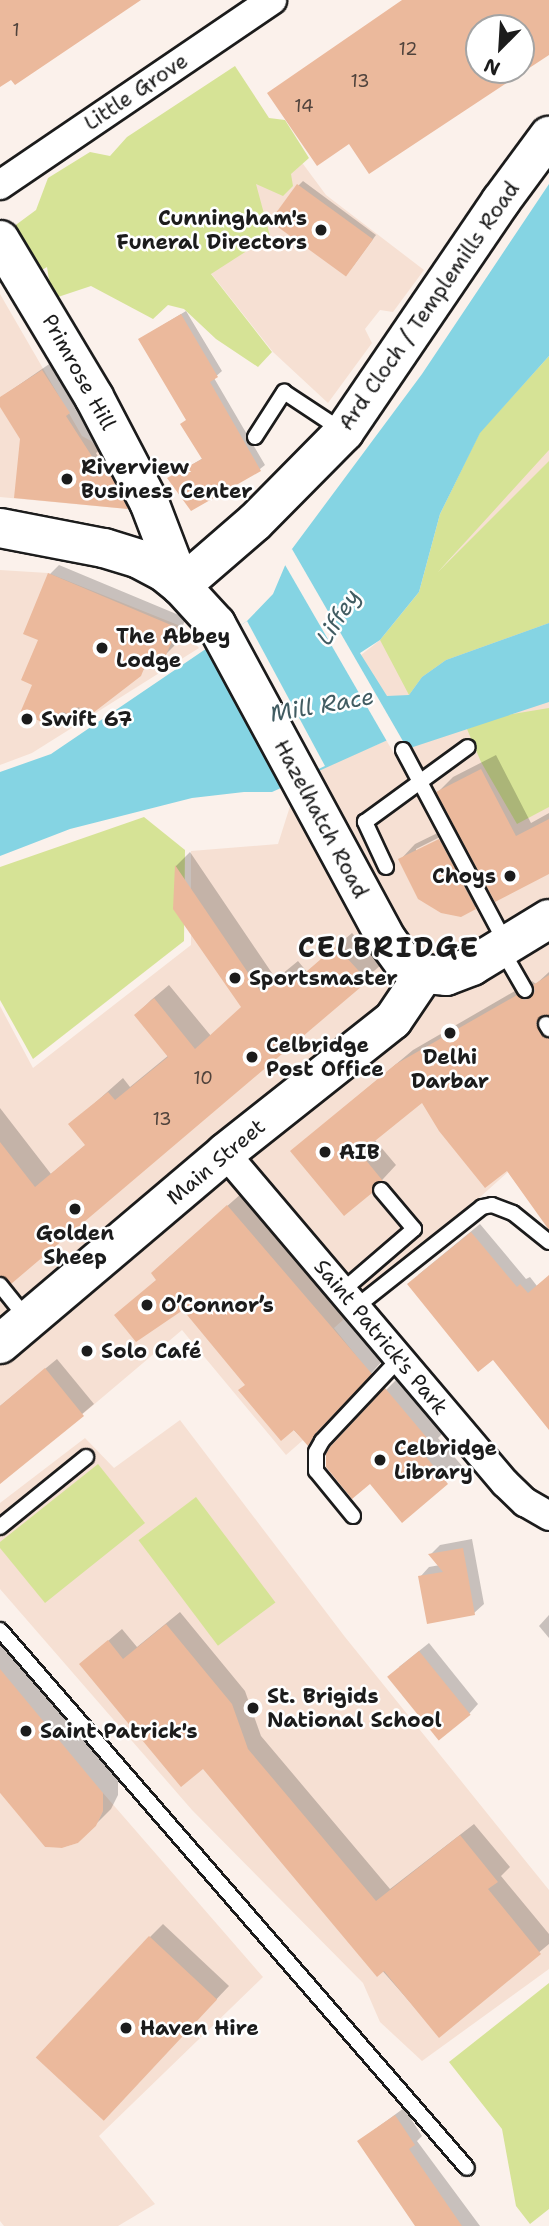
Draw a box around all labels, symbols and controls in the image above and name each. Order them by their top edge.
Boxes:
north arrow [465,14,535,84]
house number: 1 [12,19,20,41]
house number: 12 [398,38,418,60]
street label: Little Grove [79,48,193,136]
text: N [480,52,504,81]
house number: 13 [350,70,370,92]
house number: 14 [294,95,314,117]
street label: Ard Cloch / Templemills Road [333,177,525,435]
place label: Cunningham's Funeral Directors [117,205,307,255]
marker: Cunningham's Funeral Directors [313,222,329,238]
street label: Primrose Hill [37,310,121,434]
place label: Riverview Business Center [81,454,253,504]
marker: Riverview Business Center [59,471,75,487]
water label: Liffey [310,584,366,650]
place label: The Abbey Lodge [116,623,230,673]
marker: The Abbey Lodge [94,640,110,656]
water label: Mill Race [268,682,376,728]
place label: Swift 67 [41,706,132,732]
marker: Swift 67 [19,711,35,727]
street label: Hazelhatch Road [269,736,373,902]
place label: Choys [432,863,496,889]
marker: Choys [502,868,518,884]
district label: CELBRIDGE [299,930,479,964]
place label: Sportsmaster [249,965,398,991]
marker: Sportsmaster [227,970,243,986]
marker: Delhi Darbar [442,1025,458,1041]
place label: Celbridge Post Office [266,1032,384,1082]
place label: Delhi Darbar [411,1044,489,1094]
marker: Celbridge Post Office [244,1049,260,1065]
house number: 10 [193,1067,213,1089]
house number: 13 [152,1108,172,1130]
street label: Main Street [162,1114,270,1210]
place label: AIB [339,1139,380,1165]
marker: AIB [317,1144,333,1160]
marker: Golden Sheep [67,1201,83,1217]
place label: Golden Sheep [36,1220,114,1270]
street label: Saint Patrick's Park [309,1254,453,1420]
place label: O’Connor’s [161,1292,274,1318]
marker: O’Connor’s [139,1297,155,1313]
place label: Solo Café [101,1338,202,1364]
marker: Solo Café [79,1343,95,1359]
place label: Celbridge Library [394,1435,497,1485]
marker: Celbridge Library [372,1452,388,1468]
place label: St. Brigids National School [267,1683,442,1733]
marker: St. Brigids National School [245,1700,261,1716]
place label: Saint Patrick's [40,1718,197,1744]
marker: Saint Patrick's [18,1723,34,1739]
place label: Haven Hire [140,2015,259,2041]
marker: Haven Hire [118,2020,134,2036]

